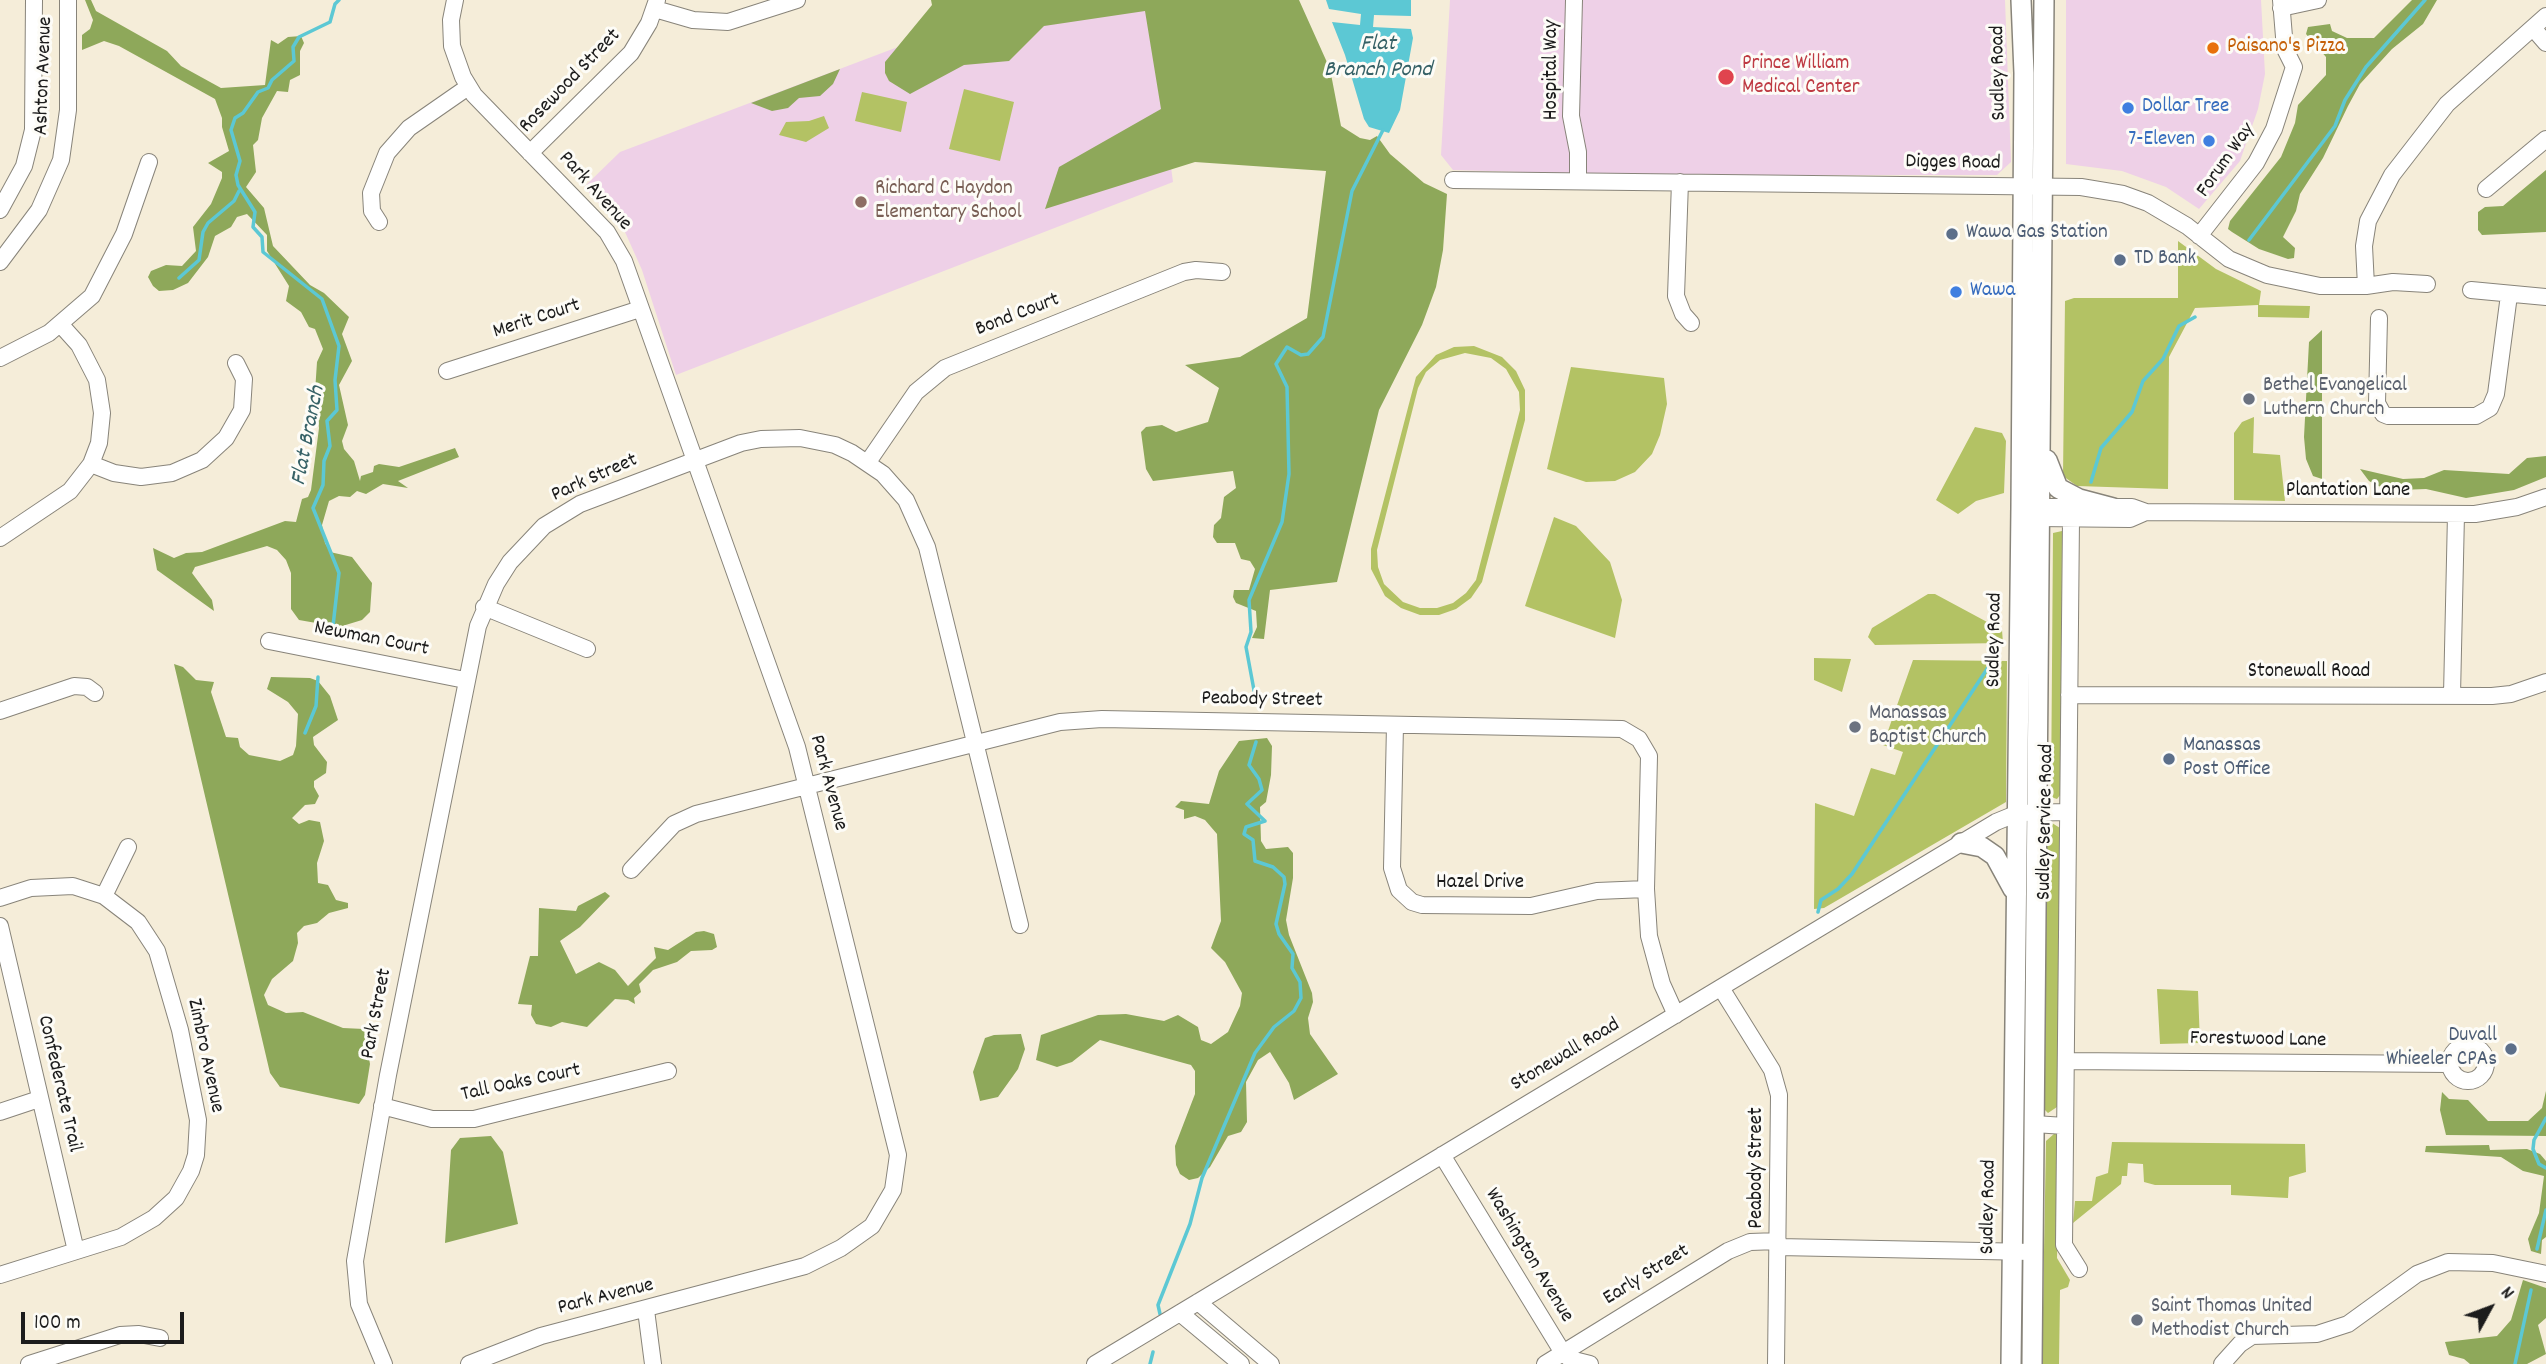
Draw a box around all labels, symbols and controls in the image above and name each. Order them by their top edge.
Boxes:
street label: Ashton Avenue [30,16,60,136]
street label: Hospital Way [1540,20,1566,120]
street label: Rosewood Street [515,24,627,140]
street label: Sudley Road [1987,25,2013,121]
water label: Flat Branch Pond [1324,32,1432,86]
place label: Paisano's Pizza [2227,35,2345,61]
marker: Paisano's Pizza [2205,40,2221,56]
place label: Prince William Medical Center [1742,52,1859,102]
marker: Prince William Medical Center [1716,67,1736,87]
place label: Dollar Tree [2142,95,2229,121]
marker: Dollar Tree [2120,100,2136,116]
street label: Forum Way [2192,119,2262,203]
place label: 7-Eleven [2128,128,2195,154]
marker: 7-Eleven [2201,133,2217,149]
street label: Park Avenue [552,147,636,237]
street label: Digges Road [1905,151,2001,177]
place label: Richard C Haydon Elementary School [875,177,1022,227]
marker: Richard C Haydon Elementary School [853,194,869,210]
place label: Wawa Gas Station [1966,221,2108,247]
marker: Wawa Gas Station [1944,226,1960,242]
place label: TD Bank [2134,247,2196,273]
marker: TD Bank [2112,252,2128,268]
place label: Wawa [1970,279,2015,305]
marker: Wawa [1948,284,1964,300]
street label: Bond Court [972,288,1064,344]
street label: Merit Court [490,294,584,346]
place label: Bethel Evangelical Luthern Church [2263,374,2407,424]
water label: Flat Branch [287,384,333,488]
marker: Bethel Evangelical Luthern Church [2241,391,2257,407]
street label: Park Street [548,449,642,509]
street label: Plantation Lane [2286,479,2410,505]
street label: Sudley Road [1983,592,2009,688]
street label: Newman Court [312,617,430,663]
street label: Stonewall Road [2248,660,2370,686]
street label: Peabody Street [1201,687,1323,715]
place label: Manassas Baptist Church [1869,702,1986,752]
marker: Manassas Baptist Church [1847,719,1863,735]
street label: Park Avenue [802,732,852,834]
place label: Manassas Post Office [2183,734,2270,784]
street label: Sudley Service Road [2033,744,2061,900]
marker: Manassas Post Office [2161,751,2177,767]
street label: Hazel Drive [1436,871,1524,897]
street label: Park Street [357,967,399,1061]
street label: Zimbro Avenue [180,997,228,1115]
street label: Confederate Trail [30,1013,86,1155]
street label: Stonewall Road [1507,1014,1625,1098]
place label: Duvall Whieeler CPAs [2386,1024,2497,1074]
street label: Forestwood Lane [2189,1027,2327,1055]
marker: Duvall Whieeler CPAs [2503,1041,2519,1057]
street label: Tall Oaks Court [459,1059,583,1109]
street label: Peabody Street [1745,1107,1771,1229]
street label: Sudley Road [1977,1159,2003,1255]
street label: Washington Avenue [1478,1184,1578,1328]
street label: Early Street [1599,1240,1695,1312]
north arrow [2455,1273,2525,1343]
street label: Park Avenue [555,1274,657,1322]
text: N [2493,1281,2519,1306]
place label: Saint Thomas United Methodist Church [2151,1295,2312,1345]
scale bar [24,1298,187,1342]
text: 100 m [34,1309,81,1339]
marker: Saint Thomas United Methodist Church [2129,1312,2145,1328]

